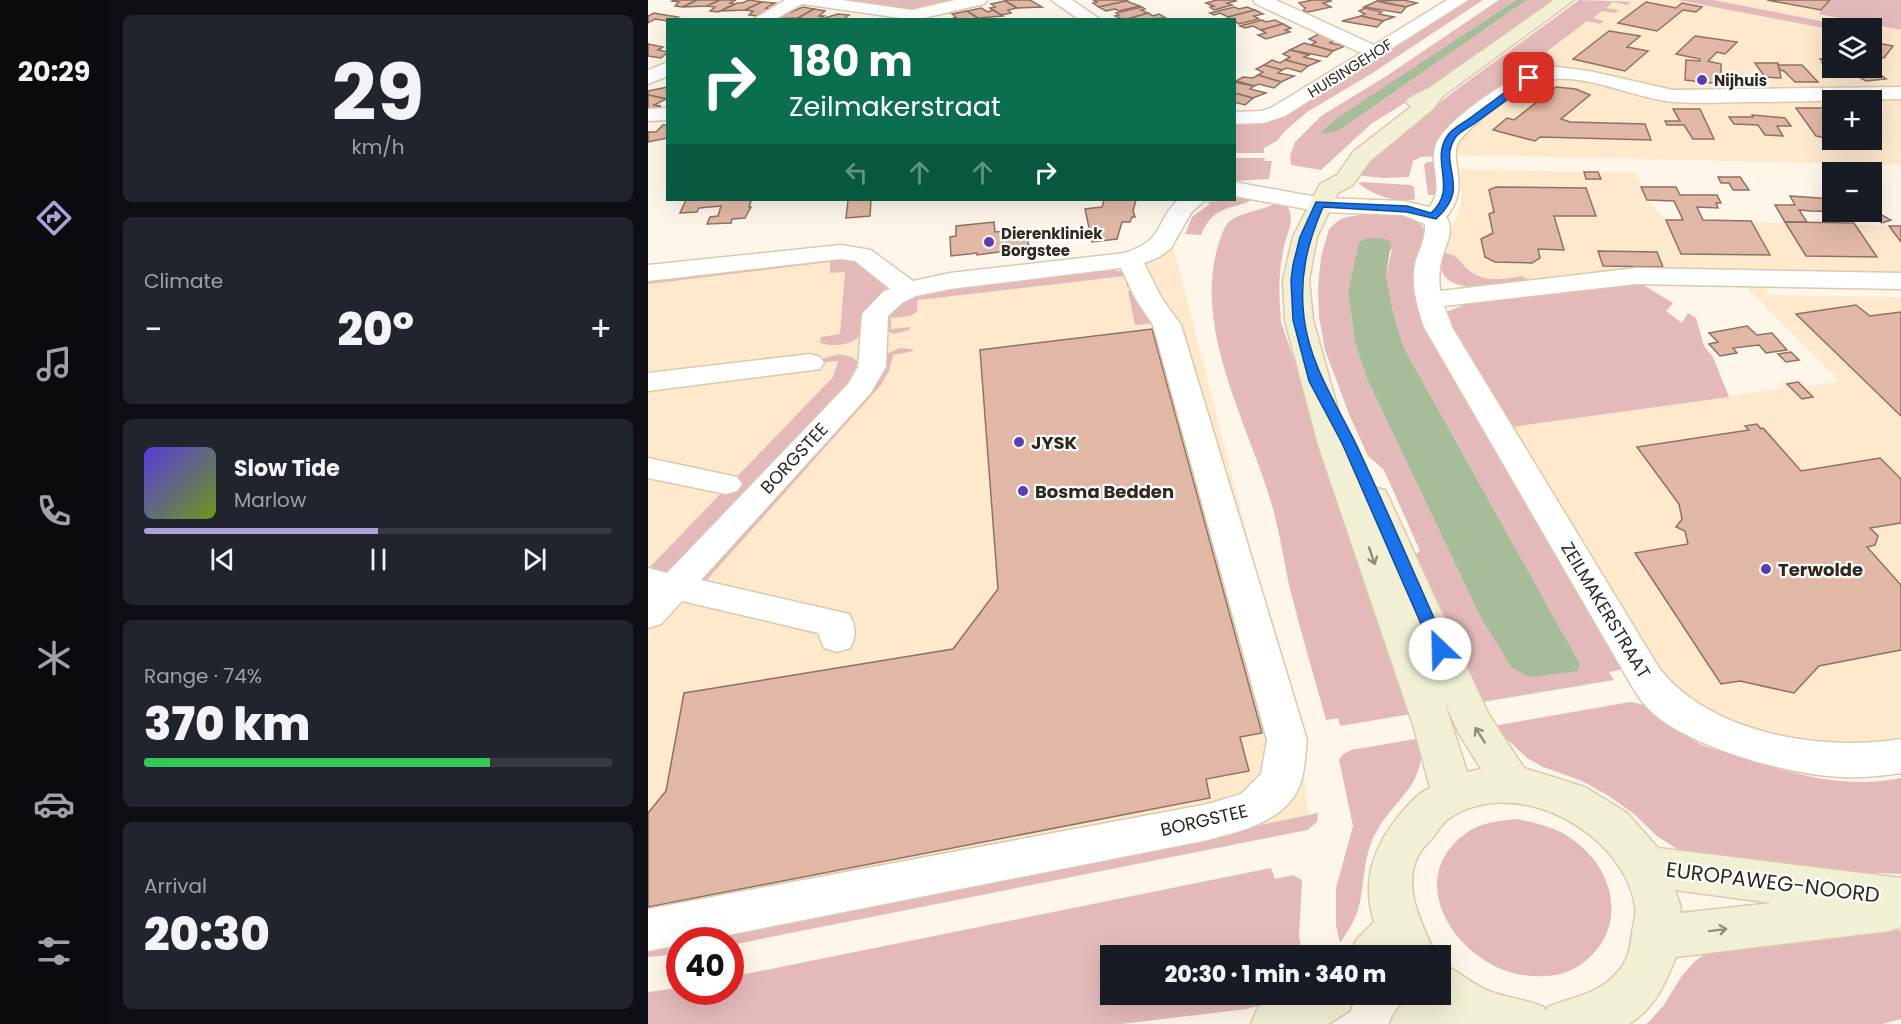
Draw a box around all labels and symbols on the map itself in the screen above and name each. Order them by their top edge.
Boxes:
street label: HUISINGEHOF [1304,33,1397,102]
pin [1503,52,1554,103]
place label: Nijhuis [1714,70,1767,91]
marker: Nijhuis [1695,73,1709,87]
place label: Dierenkliniek Borgstee [1001,223,1103,261]
marker: Dierenkliniek Borgstee [982,235,996,249]
street label: BORGSTEE [755,417,833,499]
place label: JYSK [1031,430,1078,455]
marker: JYSK [1012,435,1026,449]
place label: Bosma Bedden [1035,479,1174,504]
marker: Bosma Bedden [1016,484,1030,498]
street label: ZEILMAKERSTRAAT [1555,537,1657,683]
one-way arrow [1368,546,1379,565]
place label: Terwolde [1778,557,1863,582]
marker: Terwolde [1759,562,1773,576]
position arrow [1408,617,1472,681]
one-way arrow [1474,726,1487,743]
street label: BORGSTEE [1158,798,1250,842]
street label: EUROPAWEG-NOORD [1664,855,1882,909]
one-way arrow [1707,925,1727,936]
speed limit sign: 40 [666,927,744,1005]

